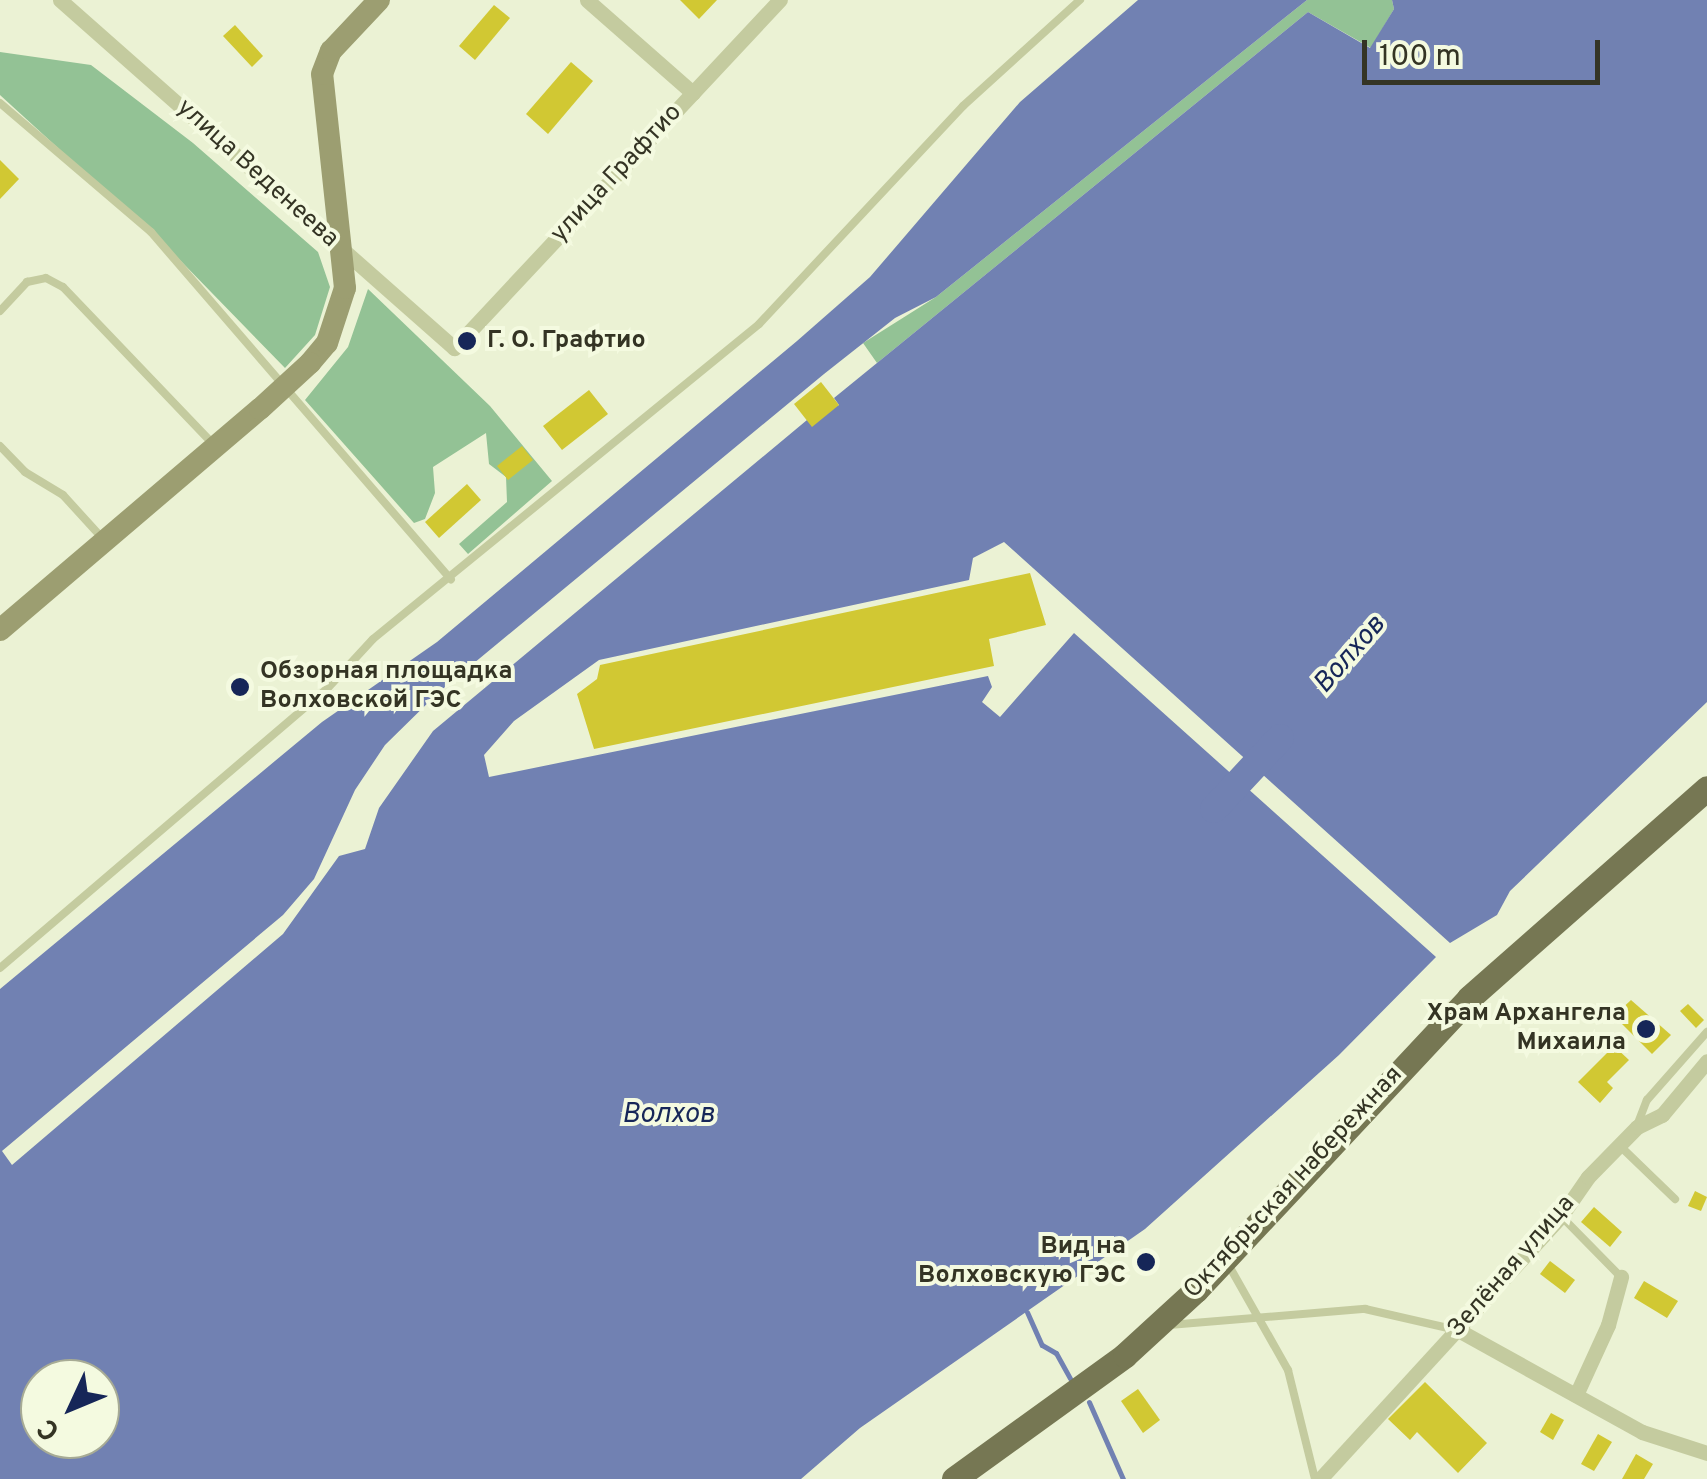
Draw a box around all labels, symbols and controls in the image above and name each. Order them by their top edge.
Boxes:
scale bar [1367,20,1604,82]
text: 100 m [1379,39,1461,76]
street label: улица Веденеева [170,93,344,255]
street label: улица Графтио [545,98,689,250]
place label: Г. О. Графтио [487,326,646,356]
marker: Г. О. Графтио [456,330,478,352]
water label: Волхов [1307,609,1393,701]
place label: Обзорная площадка Волховской ГЭС [260,658,512,717]
marker: Обзорная площадка Волховской ГЭС [229,676,251,698]
place label: Храм Архангела Михаила [1426,1000,1626,1059]
marker: Храм Архангела Михаила [1635,1018,1657,1040]
street label: Октябрьская набережная [1178,1061,1410,1305]
water label: Волхов [622,1098,714,1132]
street label: Зелёная улица [1442,1190,1582,1344]
place label: Вид на Волховскую ГЭС [918,1233,1126,1292]
marker: Вид на Волховскую ГЭС [1135,1251,1157,1273]
north arrow [20,1359,120,1459]
text: С [31,1410,69,1447]

